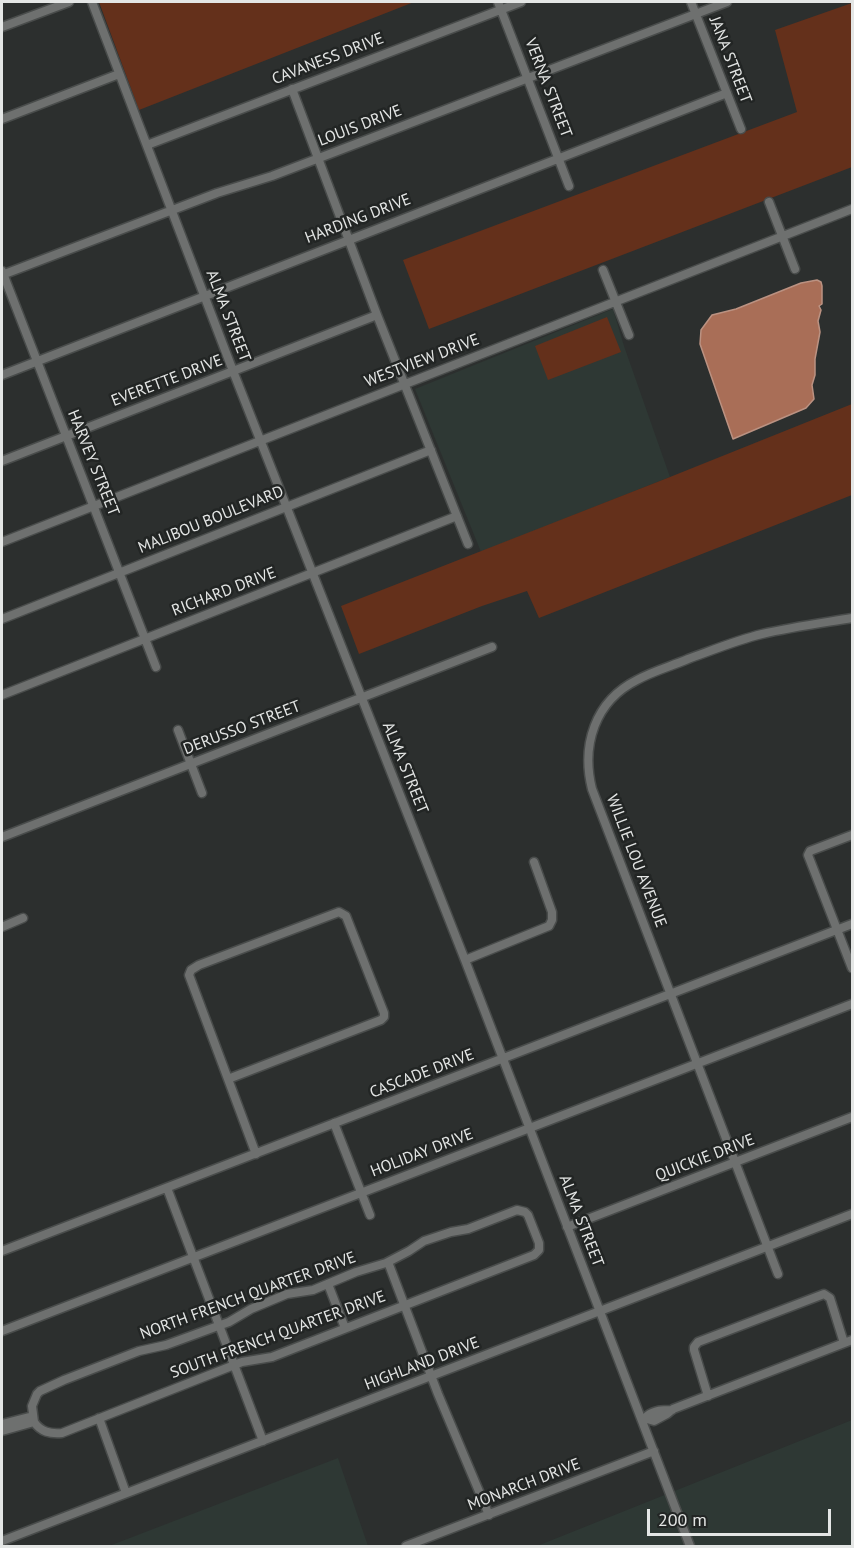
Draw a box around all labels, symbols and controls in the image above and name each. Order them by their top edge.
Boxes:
street label: JANA STREET [705,14,755,106]
street label: CAVANESS DRIVE [269,29,387,89]
street label: VERNA STREET [520,36,576,140]
street label: LOUIS DRIVE [315,101,405,151]
street label: HARDING DRIVE [302,190,414,248]
street label: ALMA STREET [202,267,254,365]
street label: WESTVIEW DRIVE [362,330,482,392]
street label: EVERETTE DRIVE [109,351,225,411]
street label: HARVEY STREET [63,407,123,519]
street label: MALIBOU BOULEVARD [135,482,287,558]
street label: RICHARD DRIVE [169,563,279,621]
street label: DERUSSO STREET [181,697,303,759]
street label: ALMA STREET [378,720,432,816]
street label: WILLIE LOU AVENUE [602,792,670,930]
street label: CASCADE DRIVE [367,1045,477,1103]
street label: HOLIDAY DRIVE [368,1125,476,1181]
street label: QUICKIE DRIVE [653,1130,757,1186]
street label: ALMA STREET [555,1172,607,1270]
street label: NORTH FRENCH QUARTER DRIVE [137,1248,359,1344]
street label: SOUTH FRENCH QUARTER DRIVE [168,1287,388,1383]
street label: HIGHLAND DRIVE [362,1333,482,1395]
street label: MONARCH DRIVE [465,1455,583,1515]
scale bar [650,1497,834,1535]
text: 200 m [658,1508,707,1531]

